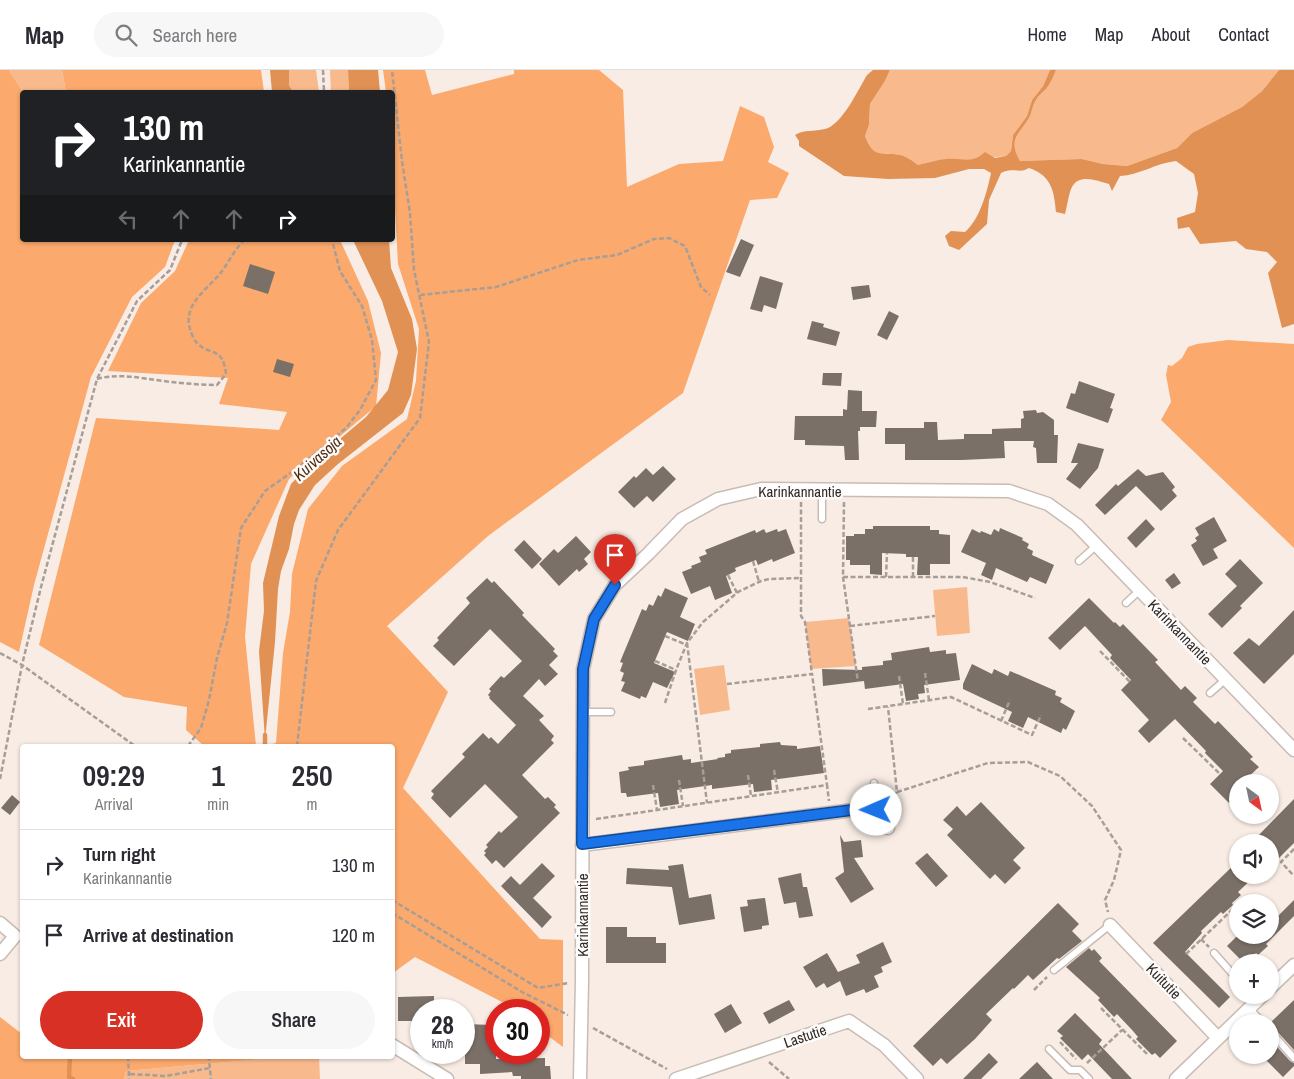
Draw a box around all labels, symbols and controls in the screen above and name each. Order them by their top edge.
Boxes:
search box [94,12,444,57]
text: Map [25,19,64,51]
icon: search [112,21,140,49]
text: Search here [152,22,237,48]
text: Home [1027,22,1067,47]
text: Map [1095,22,1124,47]
text: About [1152,22,1190,47]
text: Contact [1218,22,1269,47]
text: 130 m [123,104,204,151]
icon: right [40,110,105,175]
text: Karinkannantie [123,149,245,179]
icon: left [114,205,142,233]
icon: ahead [167,205,195,233]
icon: ahead [220,205,248,233]
icon: right [273,205,301,233]
water label: Kuivasoja [288,431,346,485]
street label: Karinkannantie [758,481,842,502]
pin [594,534,636,585]
icon: arrive [601,541,629,569]
street label: Karinkannantie [1143,595,1217,669]
text: 09:29 [82,755,145,795]
text: 1 [211,755,225,795]
text: 250 [292,755,333,795]
north arrow [1229,774,1279,824]
map controls [1229,774,1279,1064]
position arrow [849,783,901,835]
text: Arrival [95,793,133,815]
text: min [207,793,229,815]
text: m [307,793,318,815]
button: sound [1229,834,1279,884]
text: Turn right [83,841,155,867]
icon: right [40,851,68,879]
text: 130 m [332,852,375,878]
text: Karinkannantie [83,867,172,889]
street label: Karinkannantie [572,873,593,957]
button: layers [1229,894,1279,944]
icon: arrive [40,921,68,949]
text: Arrive at destination [83,922,234,948]
text: 120 m [332,922,375,948]
button: + [1229,954,1279,1004]
street label: Kuitutie [1142,958,1186,1004]
button: Exit [40,991,203,1049]
button: Share [213,991,375,1049]
speed limit sign: 30 [485,999,550,1064]
text: 28 [431,1008,454,1042]
button: − [1229,1014,1279,1064]
street label: Lastutie [781,1019,829,1053]
text: km/h [432,1036,453,1052]

